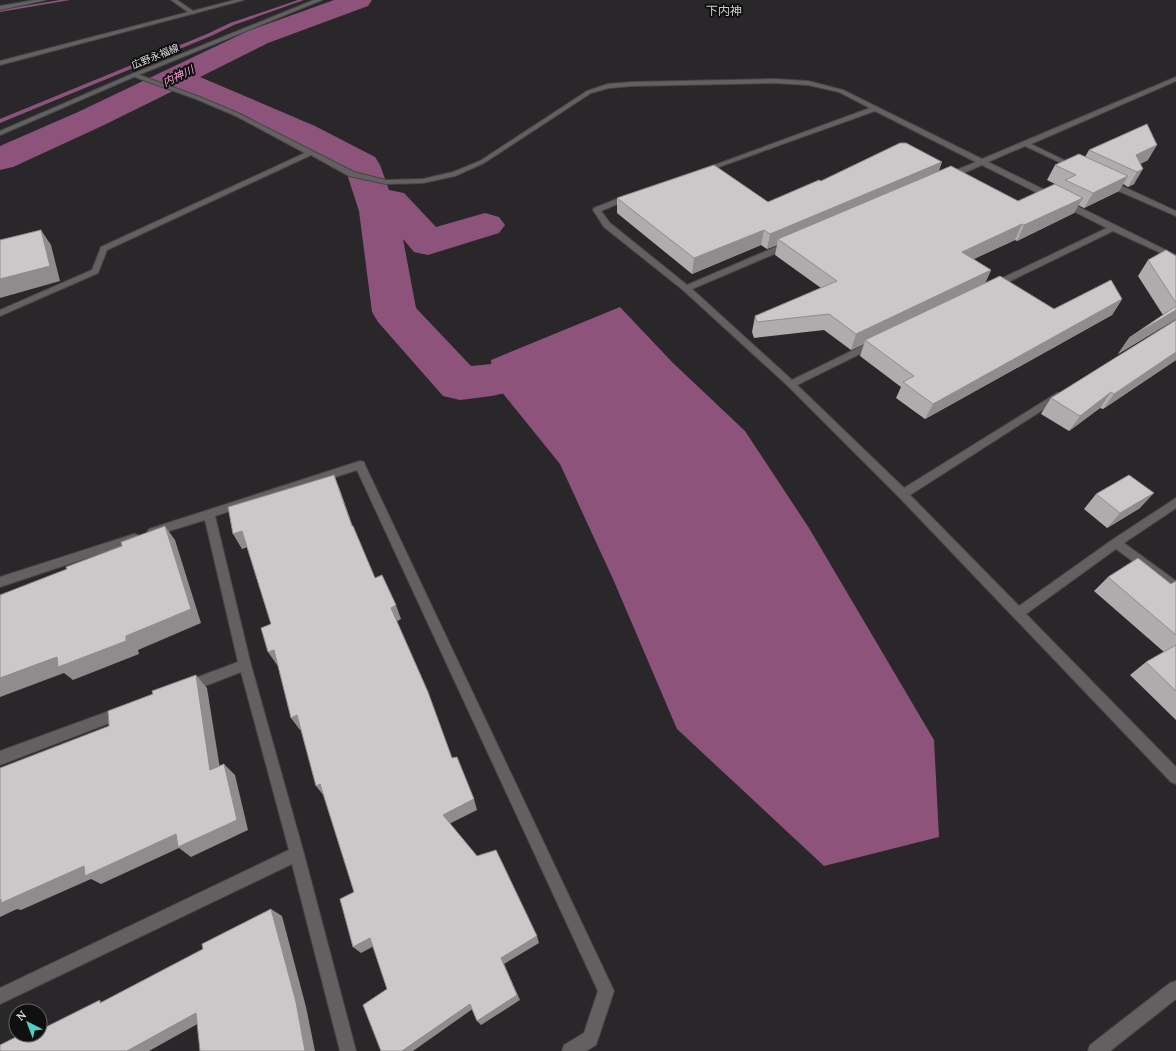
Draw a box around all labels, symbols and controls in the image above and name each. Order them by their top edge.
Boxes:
district label: 下内神 [706,3,742,18]
street label: 広野永福線 [130,41,181,72]
water label: 内神川 [160,62,197,90]
north arrow [8,1003,48,1043]
text: N [13,1007,30,1024]

